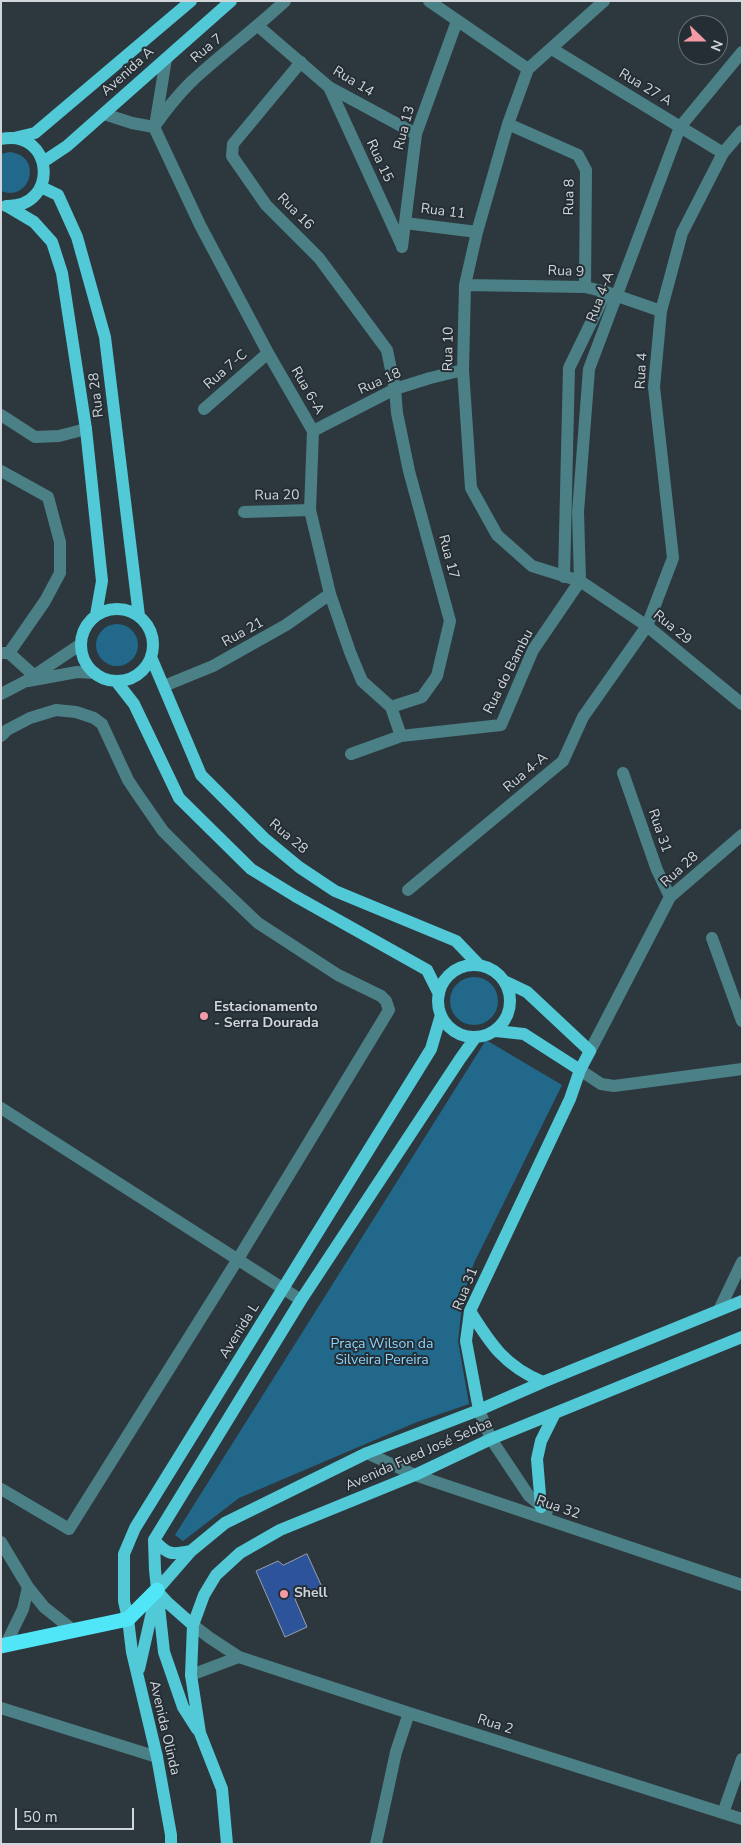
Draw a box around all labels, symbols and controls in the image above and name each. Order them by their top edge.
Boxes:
north arrow [678,15,728,65]
street label: Rua 7 [188,31,226,67]
text: N [706,37,727,54]
street label: Avenida A [98,44,158,100]
street label: Rua 14 [329,63,377,101]
street label: Rua 27 A [615,66,675,110]
street label: Rua 13 [391,104,419,152]
street label: Rua 15 [362,137,396,185]
street label: Rua 8 [561,179,579,215]
street label: Rua 16 [273,190,317,234]
street label: Rua 11 [420,201,466,223]
street label: Rua 9 [547,263,585,281]
street label: Rua 4-A [584,269,618,325]
street label: Rua 10 [440,326,458,372]
street label: Rua 7-C [201,347,251,393]
street label: Rua 4 [633,352,651,390]
street label: Rua 6-A [287,364,327,418]
street label: Rua 18 [356,365,404,399]
street label: Rua 28 [86,372,108,418]
street label: Rua 20 [254,487,300,505]
street label: Rua 17 [434,533,462,581]
street label: Rua 29 [649,607,695,649]
street label: Rua 21 [219,615,267,651]
street label: Rua do Bambu [480,627,538,717]
street label: Rua 4-A [500,750,552,796]
street label: Rua 31 [644,807,674,855]
street label: Rua 28 [265,816,311,858]
street label: Rua 28 [658,849,702,891]
place label: Estacionamento - Serra Dourada [214,1000,319,1032]
marker: Estacionamento - Serra Dourada [198,1010,210,1022]
street label: Rua 31 [450,1265,482,1313]
street label: Avenida L [216,1300,264,1362]
park label: Praça Wilson da Silveira Pereira [331,1337,433,1370]
street label: Avenida Fued José Sebba [343,1415,495,1495]
street label: Rua 32 [534,1493,582,1523]
place label: Shell [294,1586,328,1602]
marker: Shell [278,1588,290,1600]
street label: Avenida Olinda [145,1679,183,1777]
street label: Rua 2 [475,1711,515,1739]
scale bar [18,1798,136,1830]
text: 50 m [23,1807,58,1827]

